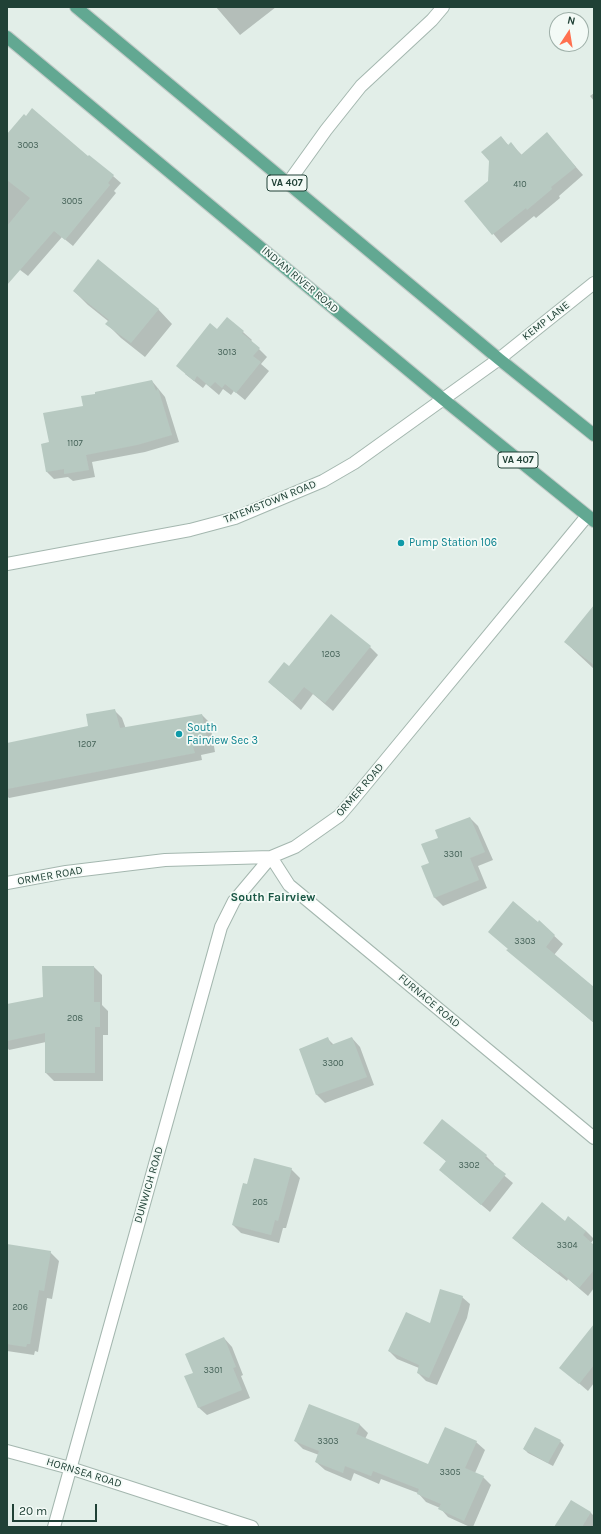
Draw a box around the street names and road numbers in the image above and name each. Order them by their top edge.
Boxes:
road number: VA 407 [267,175,307,191]
street label: INDIAN RIVER ROAD [259,244,341,316]
street label: KEMP LANE [520,299,572,343]
road number: VA 407 [498,452,538,468]
street label: TATEMSTOWN ROAD [222,477,318,527]
street label: ORMER ROAD [333,761,387,819]
street label: ORMER ROAD [16,864,84,888]
street label: FURNACE ROAD [395,971,463,1031]
street label: DUNWICH ROAD [132,1145,166,1225]
street label: HORNSEA ROAD [45,1455,123,1491]

